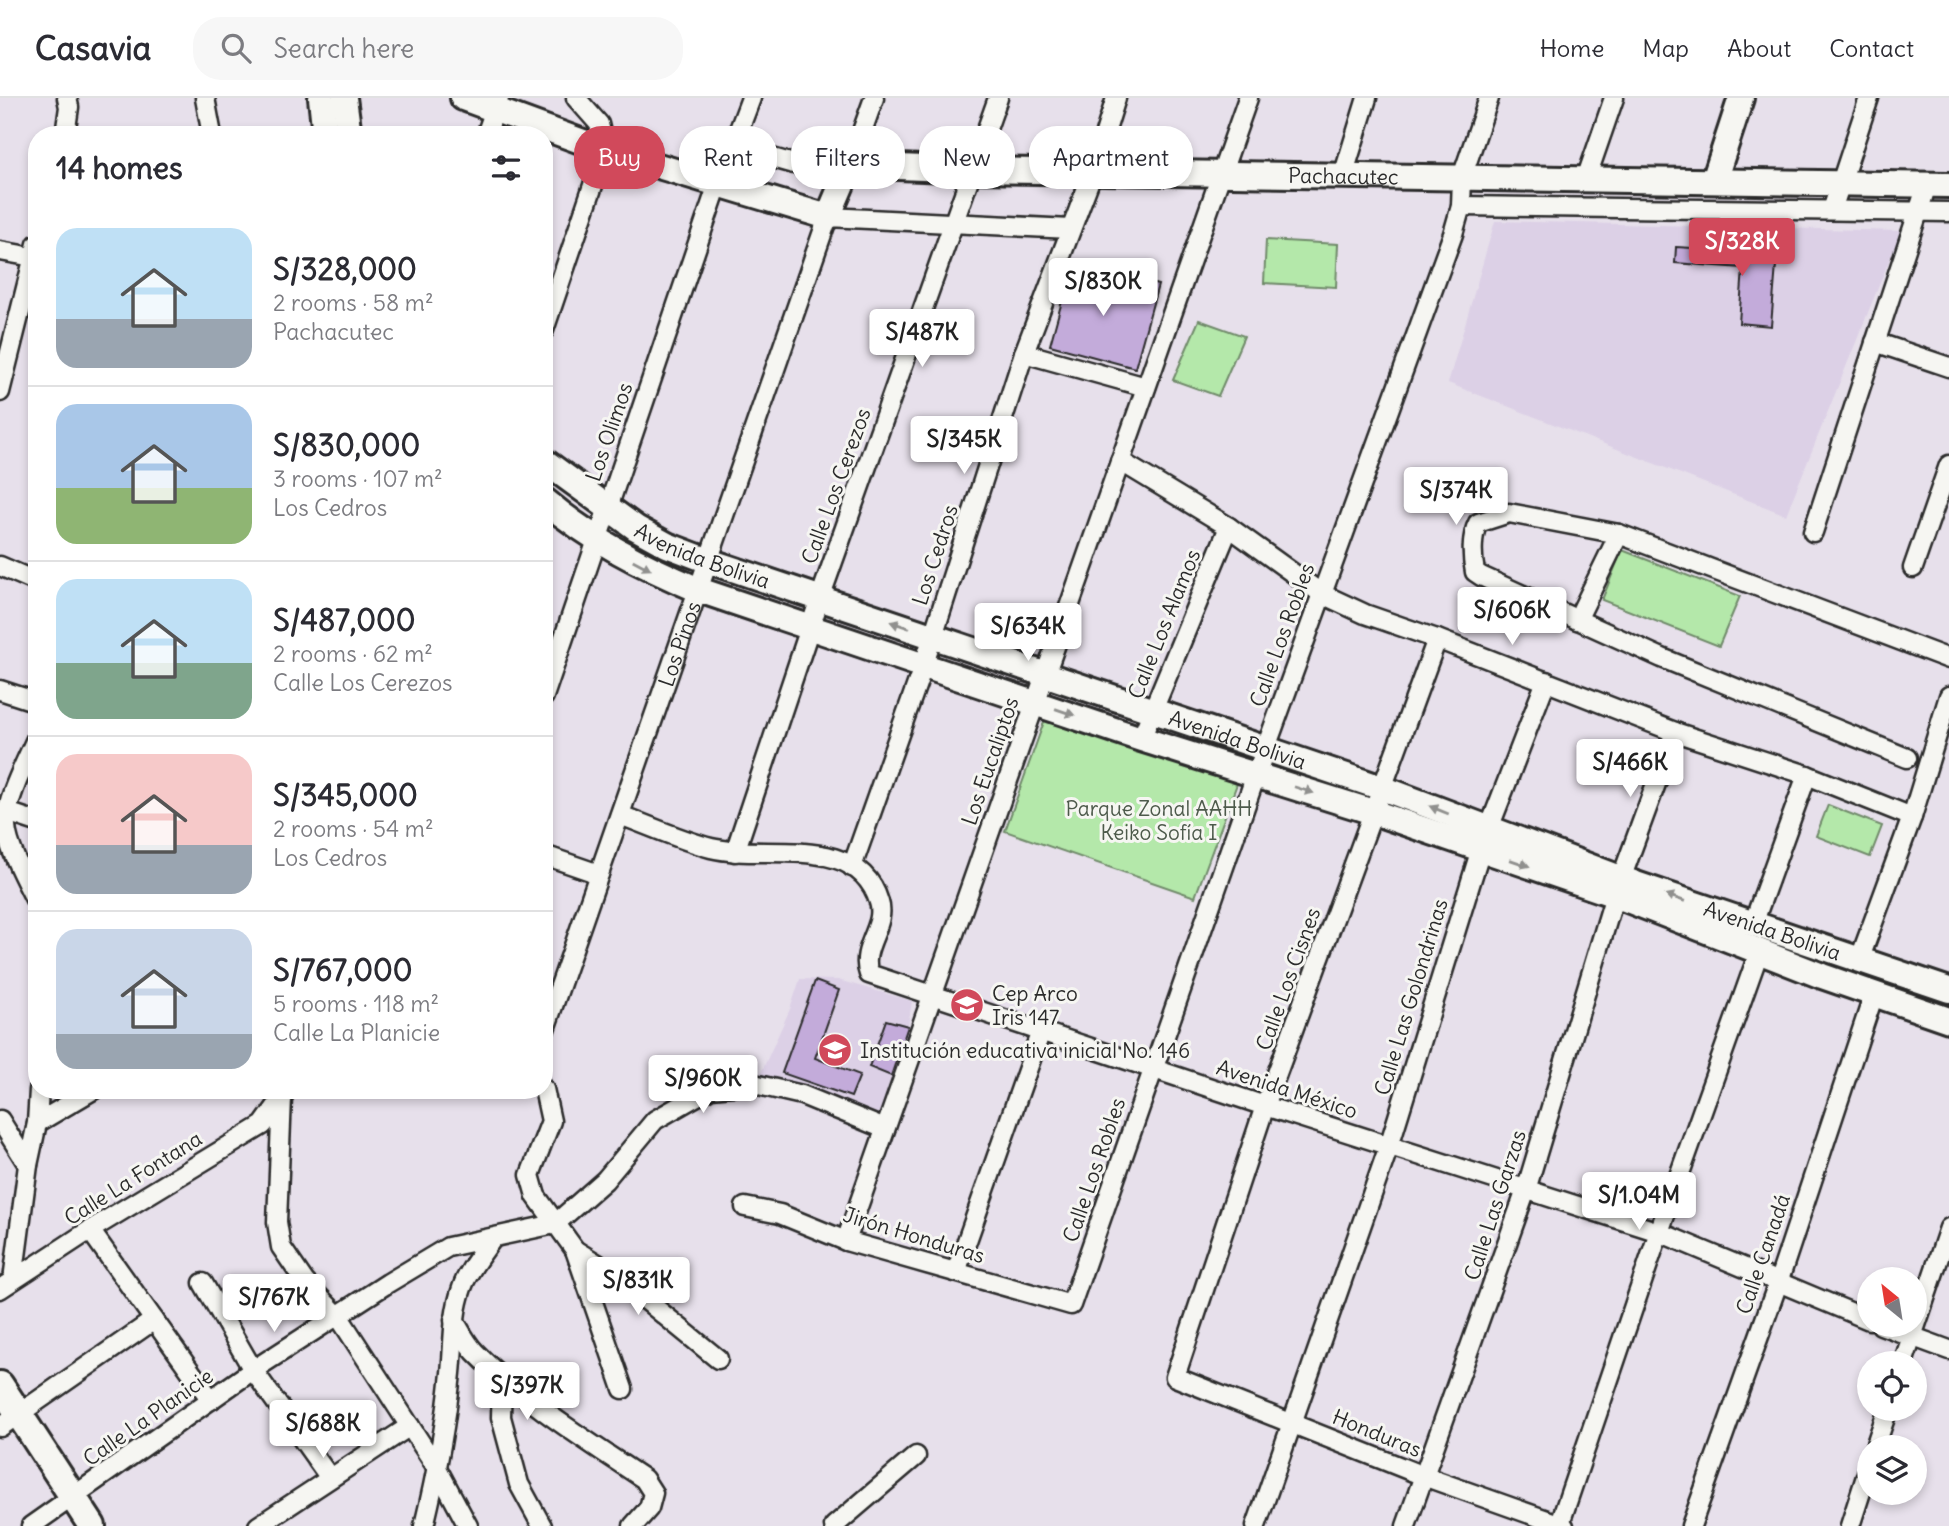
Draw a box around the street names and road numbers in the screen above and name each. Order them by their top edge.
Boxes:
street label: Pachacutec [1288,161,1399,190]
street label: Los Olimos [579,379,639,485]
street label: Calle Los Cerezos [795,404,877,568]
street label: Los Cedros [906,501,964,609]
street label: Avenida Bolivia [630,516,773,594]
street label: Calle Los Alamos [1122,545,1206,703]
street label: Calle Los Robles [1243,559,1321,711]
street label: Los Pinos [652,598,707,690]
street label: Los Eucaliptos [955,693,1025,829]
street label: Avenida Bolivia [1166,704,1310,775]
street label: Avenida Bolivia [1700,894,1845,966]
street label: Calle Las Golondrinas [1368,895,1454,1099]
street label: Calle Los Cisnes [1250,904,1326,1054]
street label: Avenida México [1213,1054,1361,1124]
street label: Calle Los Robles [1057,1094,1131,1246]
street label: Calle La Fontana [59,1125,207,1231]
street label: Calle Las Garzas [1458,1126,1532,1284]
street label: Calle Canadá [1730,1190,1796,1318]
street label: Jirón Honduras [840,1201,988,1269]
street label: Calle La Planicie [78,1362,218,1472]
street label: Honduras [1329,1403,1425,1463]

